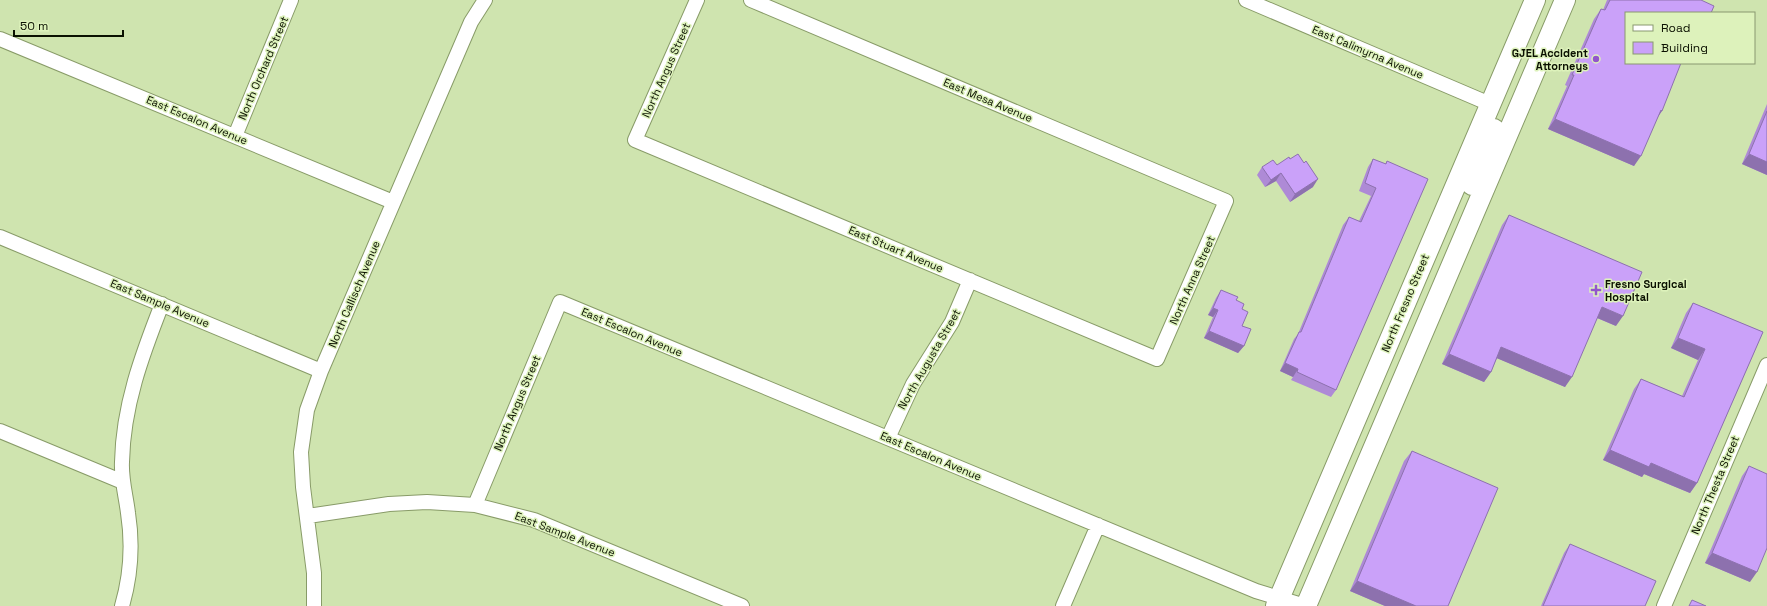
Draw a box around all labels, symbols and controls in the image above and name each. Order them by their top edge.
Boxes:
scale bar [14,12,123,38]
legend [1625,12,1755,64]
street label: North Orchard Street [235,14,291,122]
text: 50 m [20,18,48,34]
street label: North Angus Street [639,20,693,120]
text: Road [1661,20,1690,36]
street label: East Calimyrna Avenue [1310,22,1426,82]
text: Building [1661,40,1708,56]
place label: GJEL Accident Attorneys [1512,46,1588,73]
marker: GJEL Accident Attorneys [1591,54,1601,64]
street label: East Mesa Avenue [941,75,1035,125]
street label: East Escalon Avenue [144,92,250,148]
street label: East Stuart Avenue [846,223,946,275]
street label: North Anna Street [1166,233,1218,327]
street label: North Callisch Avenue [325,238,383,350]
street label: North Fresno Street [1378,252,1432,354]
street label: East Sample Avenue [108,276,212,330]
place label: Fresno Surgical Hospital [1605,277,1687,304]
marker: Fresno Surgical Hospital [1590,284,1602,296]
street label: East Escalon Avenue [579,304,685,360]
street label: North Augusta Street [895,306,963,412]
street label: North Angus Street [491,353,543,453]
street label: East Escalon Avenue [878,428,984,484]
street label: North Thesta Street [1688,434,1742,536]
street label: East Sample Avenue [513,508,617,560]

